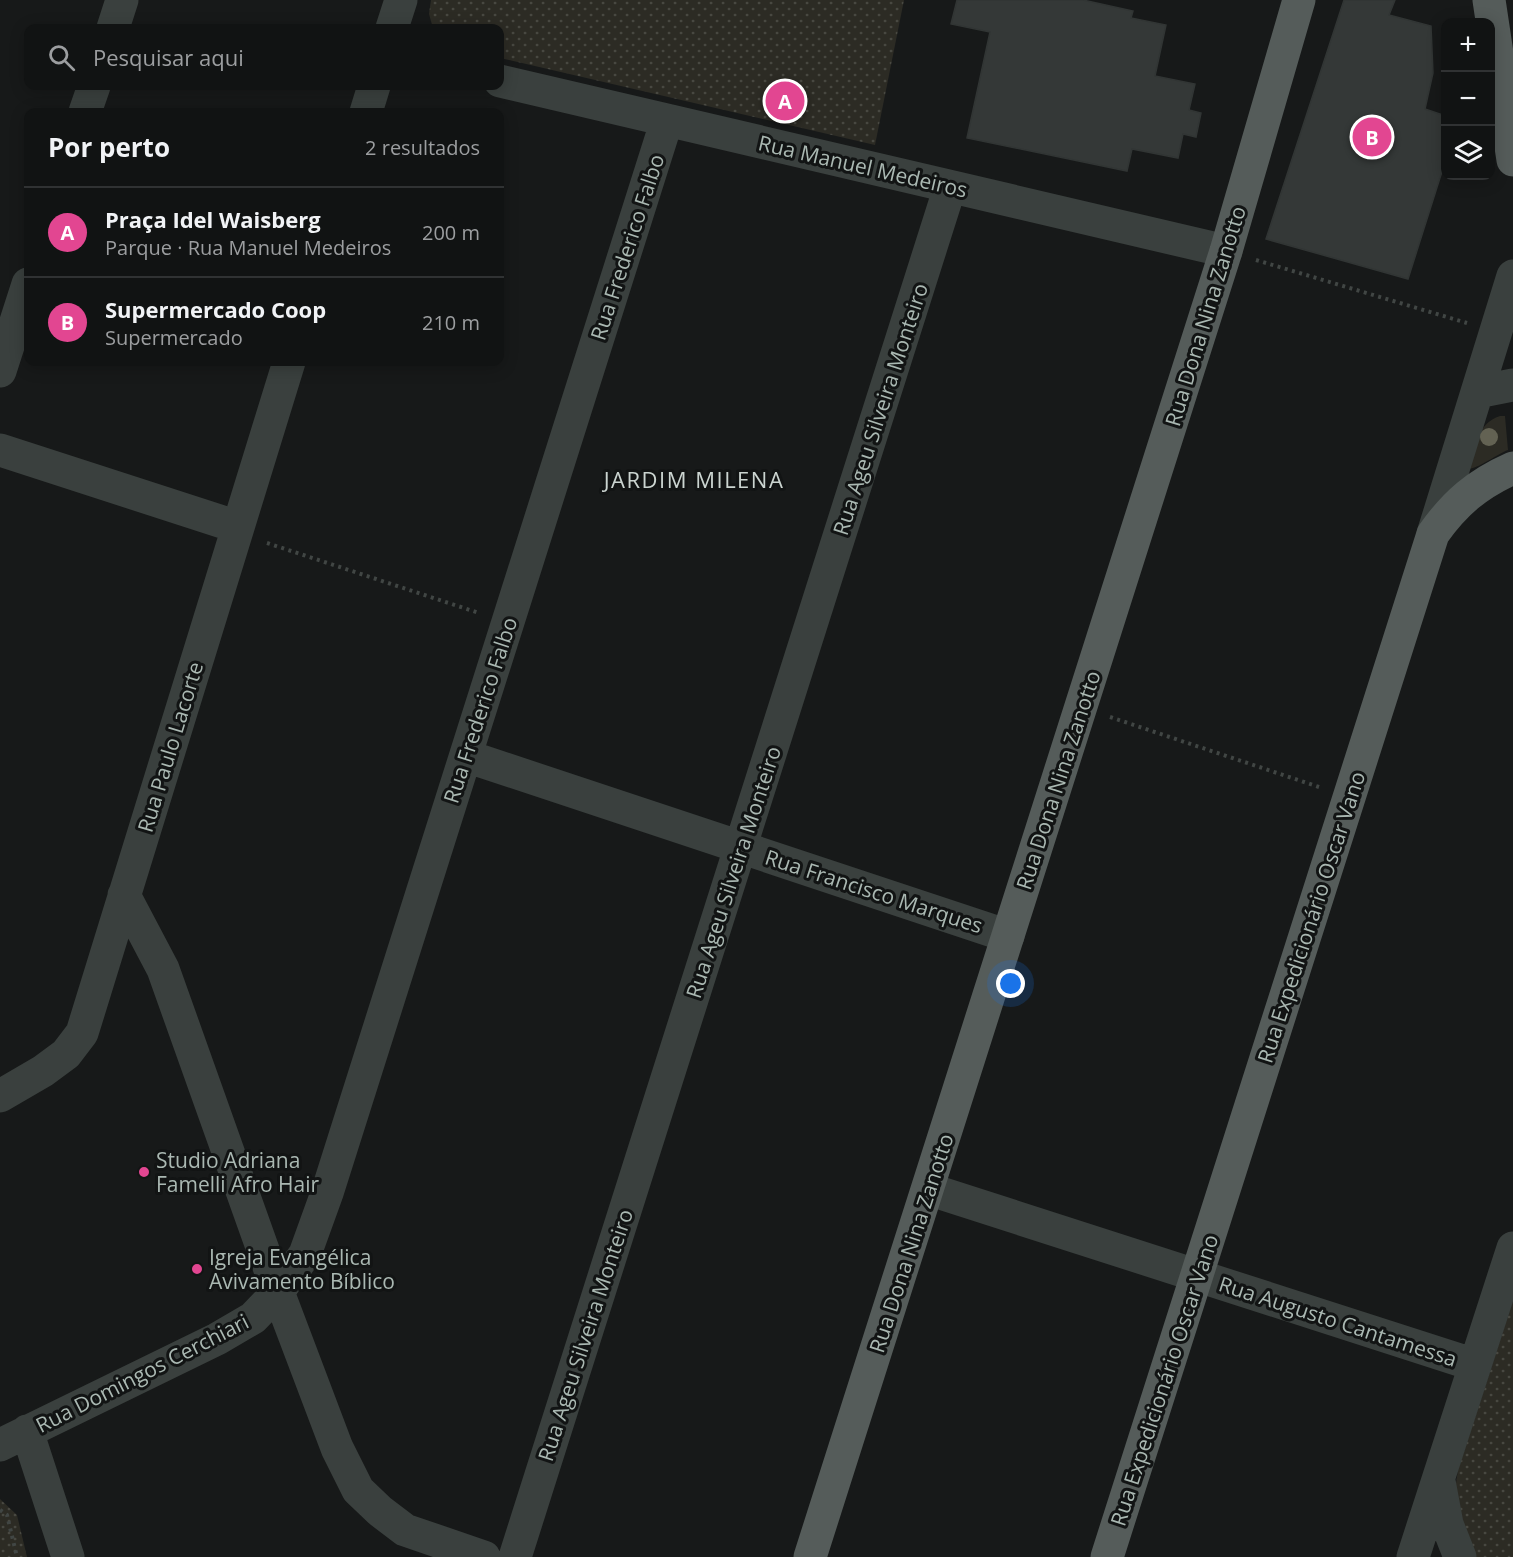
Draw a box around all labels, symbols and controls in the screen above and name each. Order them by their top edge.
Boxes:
map controls [1441,18,1495,180]
button: + [1441,18,1495,72]
search box [24,24,504,90]
icon: search [45,41,78,74]
text: Pesquisar aqui [93,42,244,72]
button: − [1441,72,1495,126]
pin: A [766,78,804,124]
pin: B [1352,114,1392,160]
button: layers [1441,126,1495,180]
street label: Rua Manuel Medeiros [756,128,970,204]
text: Por perto [48,129,170,165]
text: 2 resultados [365,134,480,161]
street label: Rua Frederico Falbo [584,150,670,344]
street label: Rua Dona Nina Zanotto [1158,203,1252,429]
text: Praça Idel Waisberg [105,204,321,234]
text: A [61,219,74,246]
text: 200 m [422,219,480,246]
text: Parque · Rua Manuel Medeiros [105,234,391,261]
street label: Rua Ageu Silveira Monteiro [826,279,934,539]
text: Supermercado Coop [105,294,326,324]
text: B [61,309,74,336]
text: 210 m [422,309,480,336]
text: Supermercado [105,324,243,351]
district label: JARDIM MILENA [602,464,784,494]
street label: Rua Frederico Falbo [437,613,523,807]
street label: Rua Paulo Lacorte [131,658,209,836]
street label: Rua Dona Nina Zanotto [1009,667,1107,893]
street label: Rua Ageu Silveira Monteiro [679,742,787,1002]
street label: Rua Expedicionário Oscar Vano [1251,768,1371,1066]
street label: Rua Francisco Marques [762,843,986,939]
your location [996,969,1025,998]
street label: Rua Dona Nina Zanotto [862,1130,960,1356]
place label: Studio Adriana Famelli Afro Hair [156,1146,320,1198]
marker: Studio Adriana Famelli Afro Hair [137,1165,151,1179]
street label: Rua Ageu Silveira Monteiro [531,1205,639,1465]
street label: Rua Expedicionário Oscar Vano [1104,1231,1224,1529]
place label: Igreja Evangélica Avivamento Bíblico [209,1243,395,1295]
marker: Igreja Evangélica Avivamento Bíblico [190,1262,204,1276]
street label: Rua Augusto Cantamessa [1215,1269,1461,1373]
street label: Rua Domingos Cerchiari [31,1307,253,1439]

